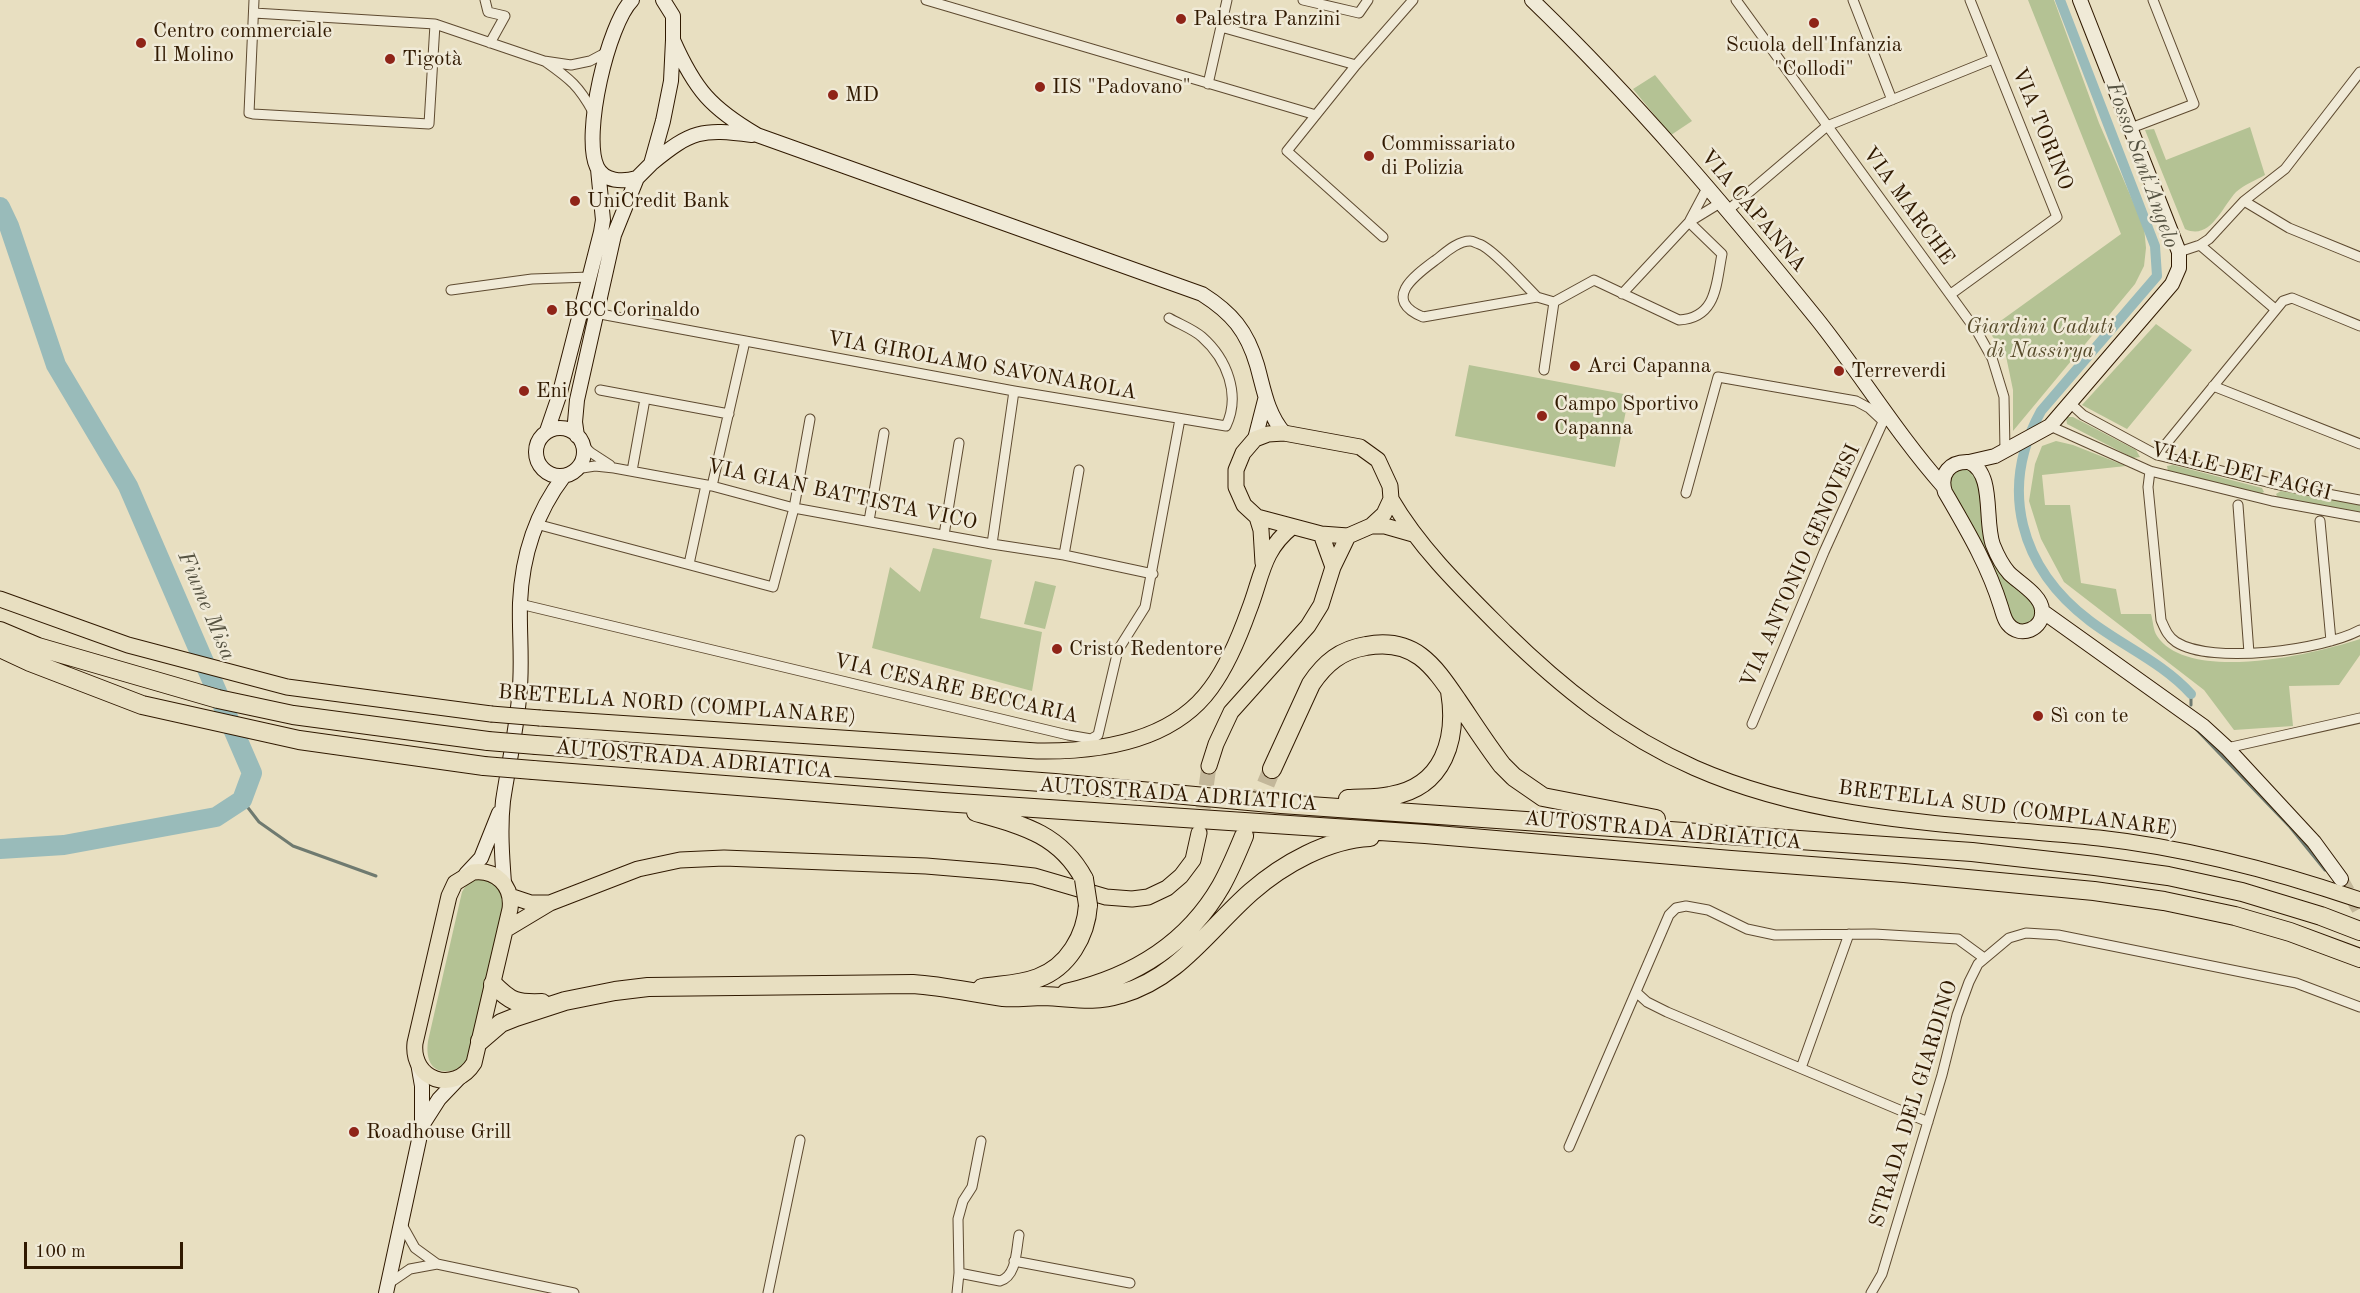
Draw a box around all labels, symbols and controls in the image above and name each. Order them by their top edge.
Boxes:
place label: Palestra Panzini [1193,6,1340,32]
marker: Palestra Panzini [1174,12,1188,26]
marker: Scuola dell'Infanzia "Collodi" [1807,16,1821,30]
place label: Centro commerciale Il Molino [153,18,332,68]
place label: Scuola dell'Infanzia "Collodi" [1726,32,1902,82]
marker: Centro commerciale Il Molino [134,36,148,50]
place label: Tigotà [402,46,462,72]
marker: Tigotà [383,52,397,66]
street label: VIA TORINO [2006,64,2078,194]
place label: IIS "Padovano" [1052,74,1191,100]
water label: Fosso Sant'Angelo [2100,78,2184,252]
marker: IIS "Padovano" [1033,80,1047,94]
place label: MD [845,82,879,108]
marker: MD [826,88,840,102]
place label: Commissariato di Polizia [1381,131,1516,181]
street label: VIA MARCHE [1857,142,1959,270]
street label: VIA CAPANNA [1695,145,1811,277]
marker: Commissariato di Polizia [1362,149,1376,163]
place label: UniCredit Bank [587,188,730,214]
marker: UniCredit Bank [568,194,582,208]
place label: BCC Corinaldo [564,297,700,323]
marker: BCC Corinaldo [545,303,559,317]
park label: Giardini Caduti di Nassirya [1966,314,2114,364]
street label: VIA GIROLAMO SAVONAROLA [825,326,1139,406]
place label: Arci Capanna [1587,353,1711,379]
place label: Terreverdi [1851,358,1946,384]
marker: Arci Capanna [1568,359,1582,373]
marker: Terreverdi [1832,364,1846,378]
place label: Eni [536,378,567,404]
marker: Eni [517,384,531,398]
place label: Campo Sportivo Capanna [1554,391,1699,441]
marker: Campo Sportivo Capanna [1535,409,1549,423]
street label: VIALE DEI FAGGI [2148,437,2334,507]
street label: VIA ANTONIO GENOVESI [1736,440,1866,692]
street label: VIA GIAN BATTISTA VICO [705,454,979,536]
water label: Fiume Misa [171,548,241,664]
place label: Cristo Redentore [1069,636,1223,662]
marker: Cristo Redentore [1050,642,1064,656]
street label: VIA CESARE BECCARIA [831,649,1081,729]
street label: BRETELLA NORD (COMPLANARE) [497,680,857,730]
place label: Sì con te [2050,703,2128,729]
marker: Sì con te [2031,709,2045,723]
street label: AUTOSTRADA ADRIATICA [554,735,834,785]
street label: AUTOSTRADA ADRIATICA [1038,773,1318,817]
street label: BRETELLA SUD (COMPLANARE) [1837,776,2179,842]
street label: AUTOSTRADA ADRIATICA [1523,806,1803,856]
street label: STRADA DEL GIARDINO [1864,977,1964,1231]
place label: Roadhouse Grill [366,1119,511,1145]
marker: Roadhouse Grill [347,1125,361,1139]
scale bar [27,1230,186,1268]
text: 100 m [35,1243,86,1261]

